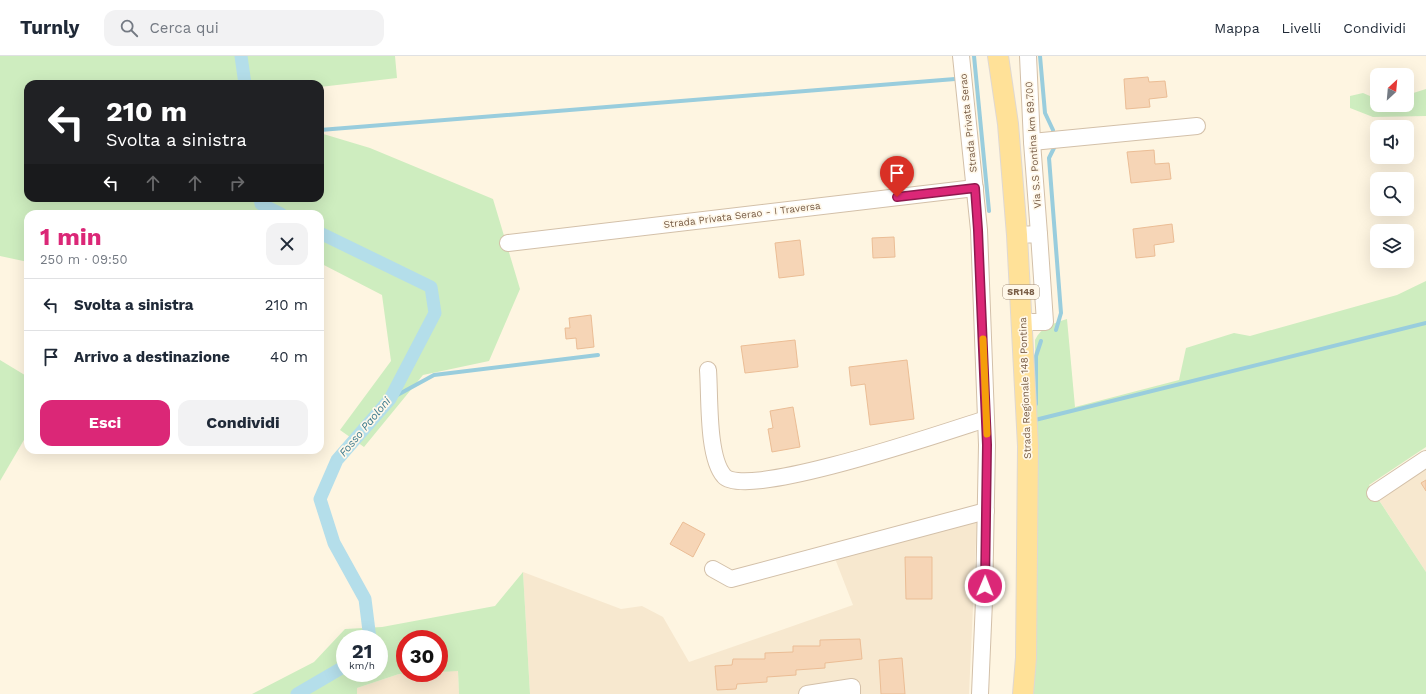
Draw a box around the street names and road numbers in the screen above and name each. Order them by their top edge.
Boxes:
street label: Strada Privata Serao [957,73,979,173]
street label: Via S.S Pontina km 69.700 [1023,81,1043,209]
street label: Strada Privata Serao - I Traversa [663,200,821,230]
road number: SR148 [1003,285,1039,299]
street label: Strada Regionale 148 Pontina [1017,317,1033,459]

